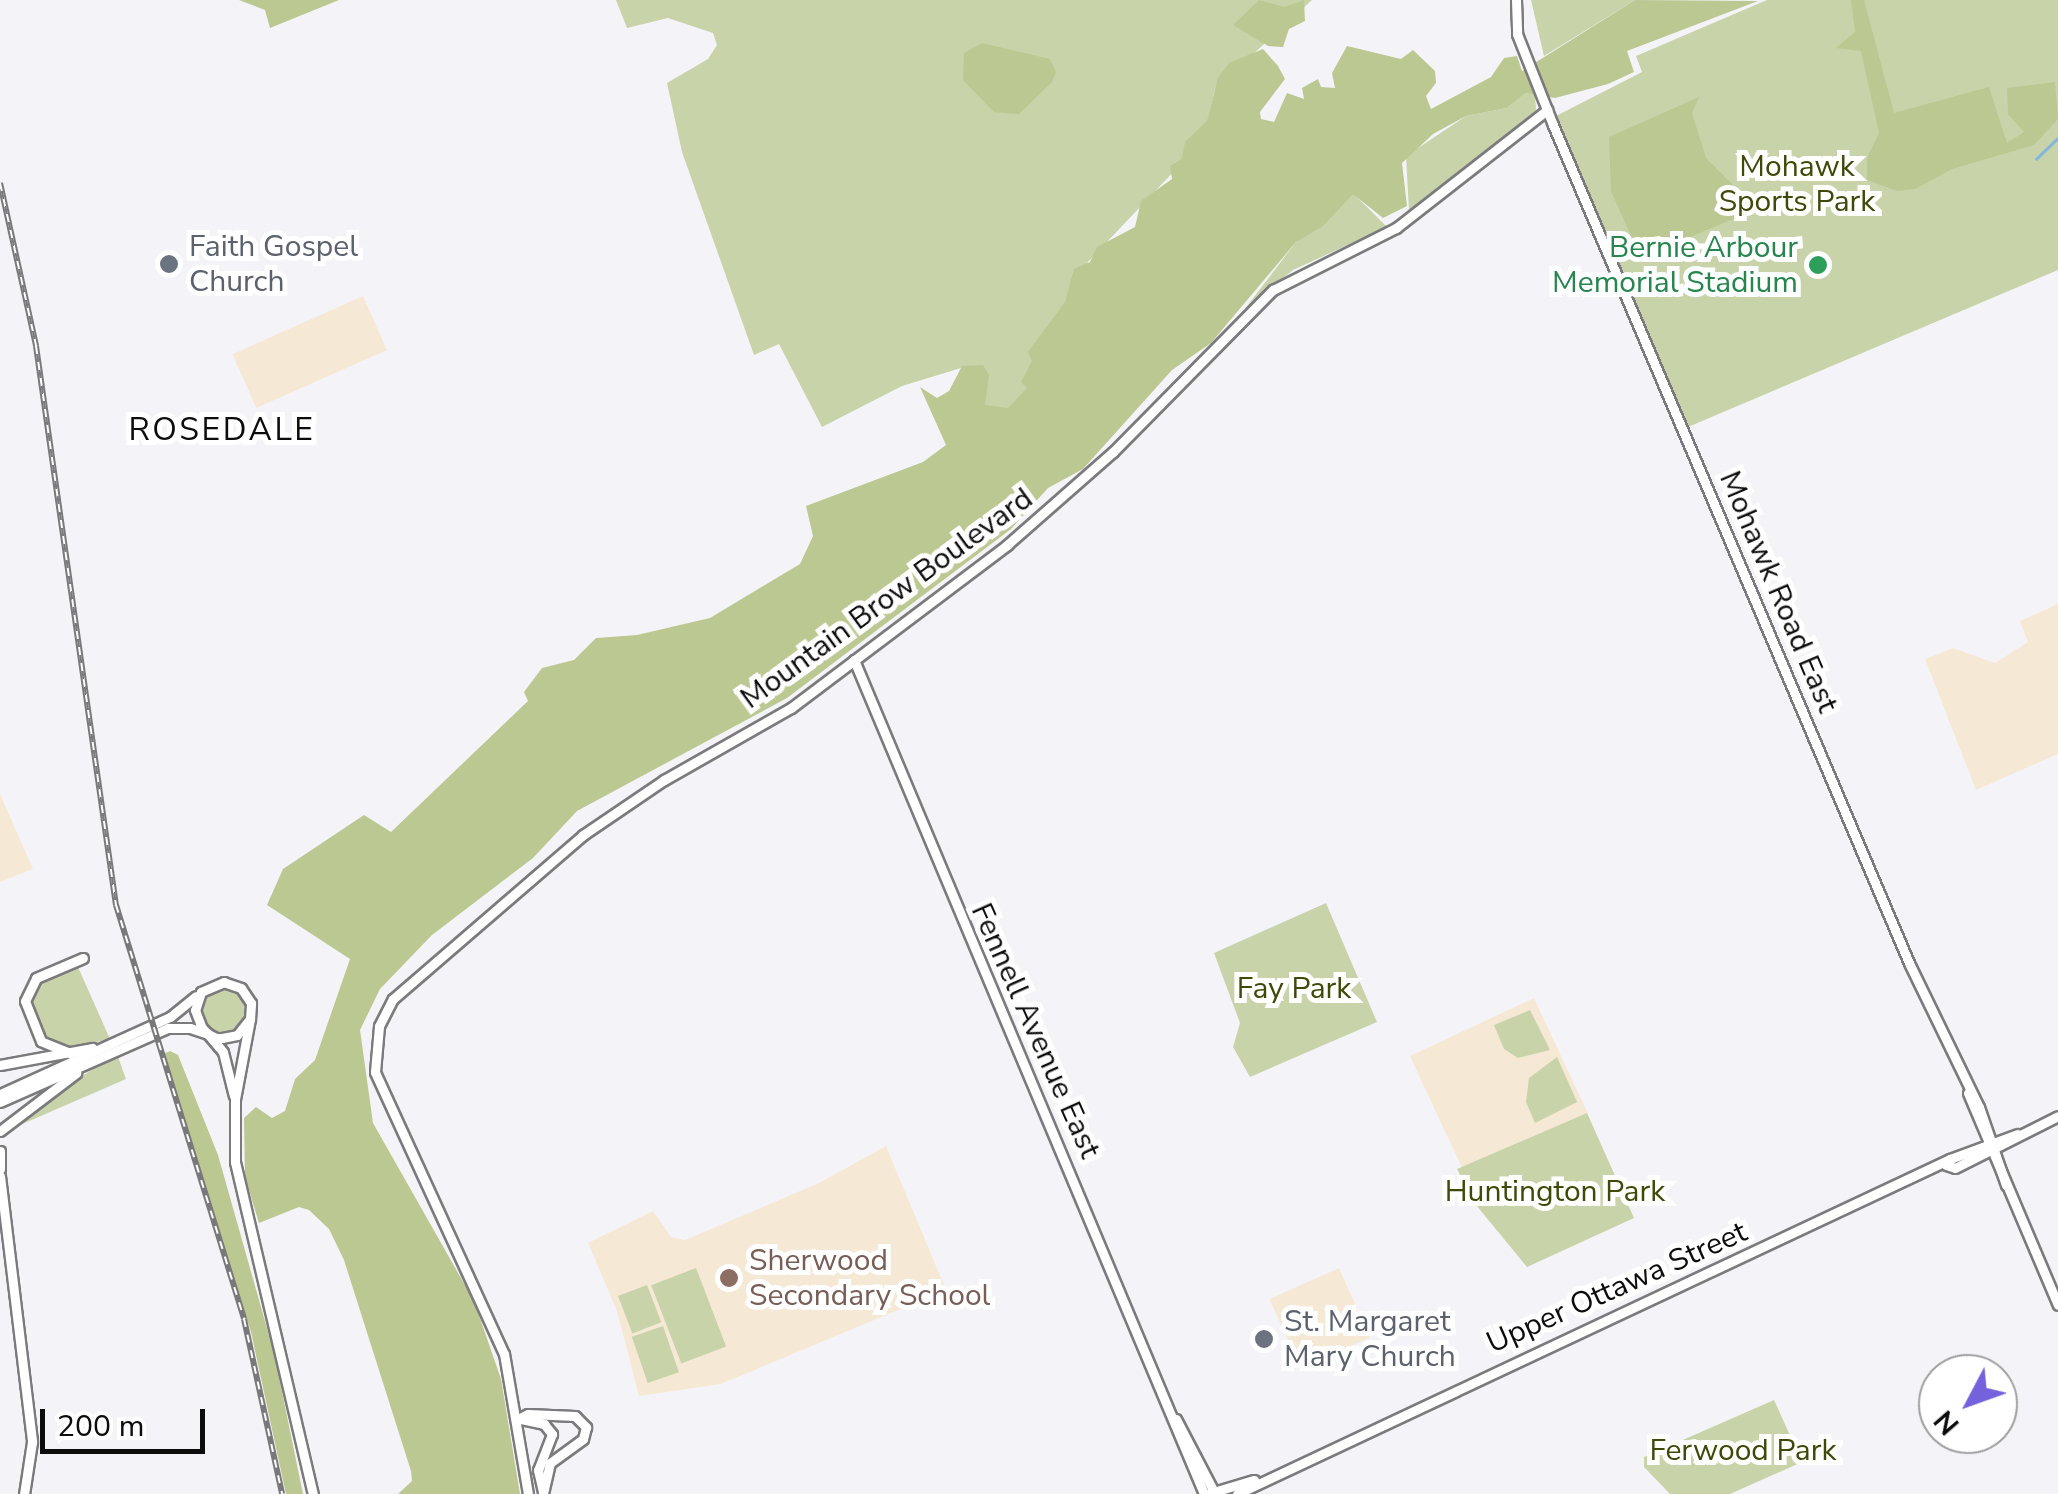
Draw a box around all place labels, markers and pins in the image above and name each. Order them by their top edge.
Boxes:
place label: Faith Gospel Church [189,229,358,300]
place label: Bernie Arbour Memorial Stadium [1552,230,1798,300]
marker: Faith Gospel Church [158,253,180,275]
marker: Bernie Arbour Memorial Stadium [1807,254,1829,276]
place label: Sherwood Secondary School [749,1243,990,1314]
marker: Sherwood Secondary School [718,1267,740,1289]
place label: St. Margaret Mary Church [1284,1304,1456,1374]
marker: St. Margaret Mary Church [1253,1328,1275,1350]

